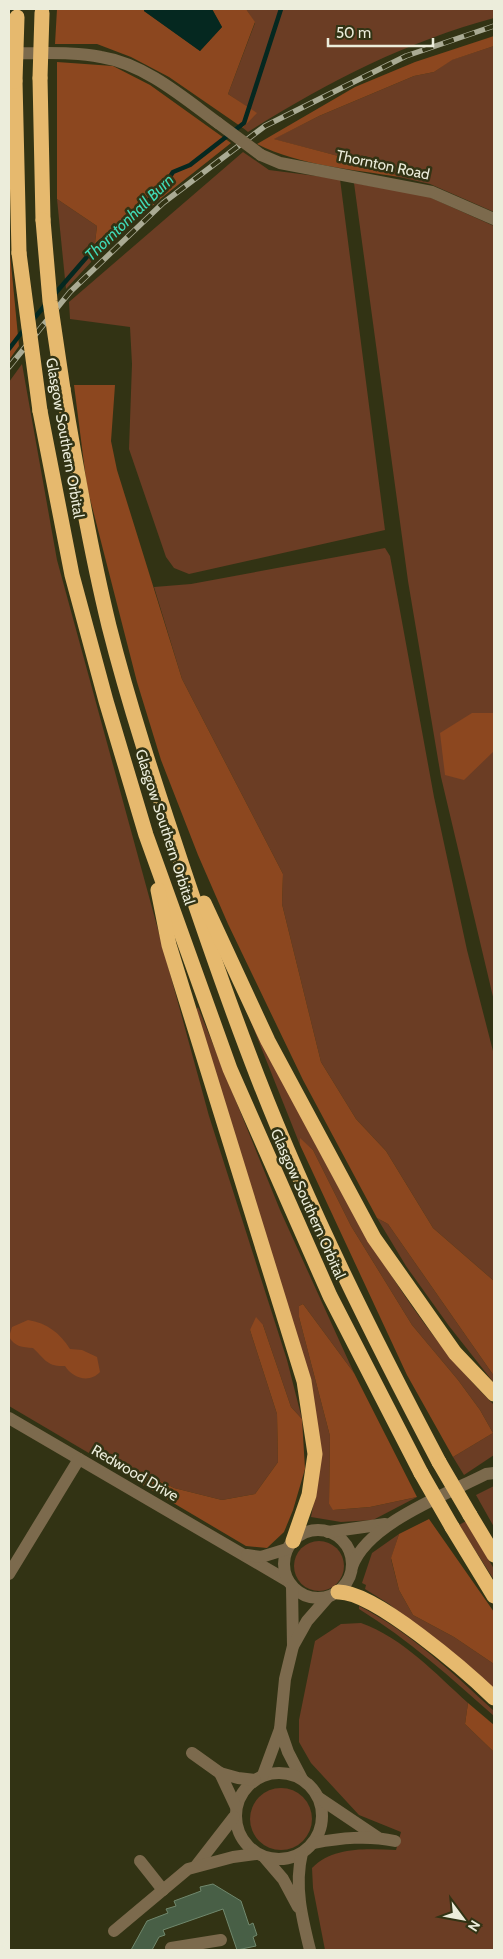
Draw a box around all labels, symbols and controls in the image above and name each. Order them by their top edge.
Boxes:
scale bar [328,15,433,47]
text: 50 m [336,24,371,42]
street label: Thornton Road [335,146,431,184]
water label: Thorntonhall Burn [81,170,178,265]
street label: Glasgow Southern Orbital [42,356,88,520]
street label: Glasgow Southern Orbital [131,747,199,908]
street label: Glasgow Southern Orbital [267,1126,349,1282]
street label: Redwood Drive [88,1441,182,1505]
north arrow [438,1894,488,1944]
text: N [464,1917,484,1935]

